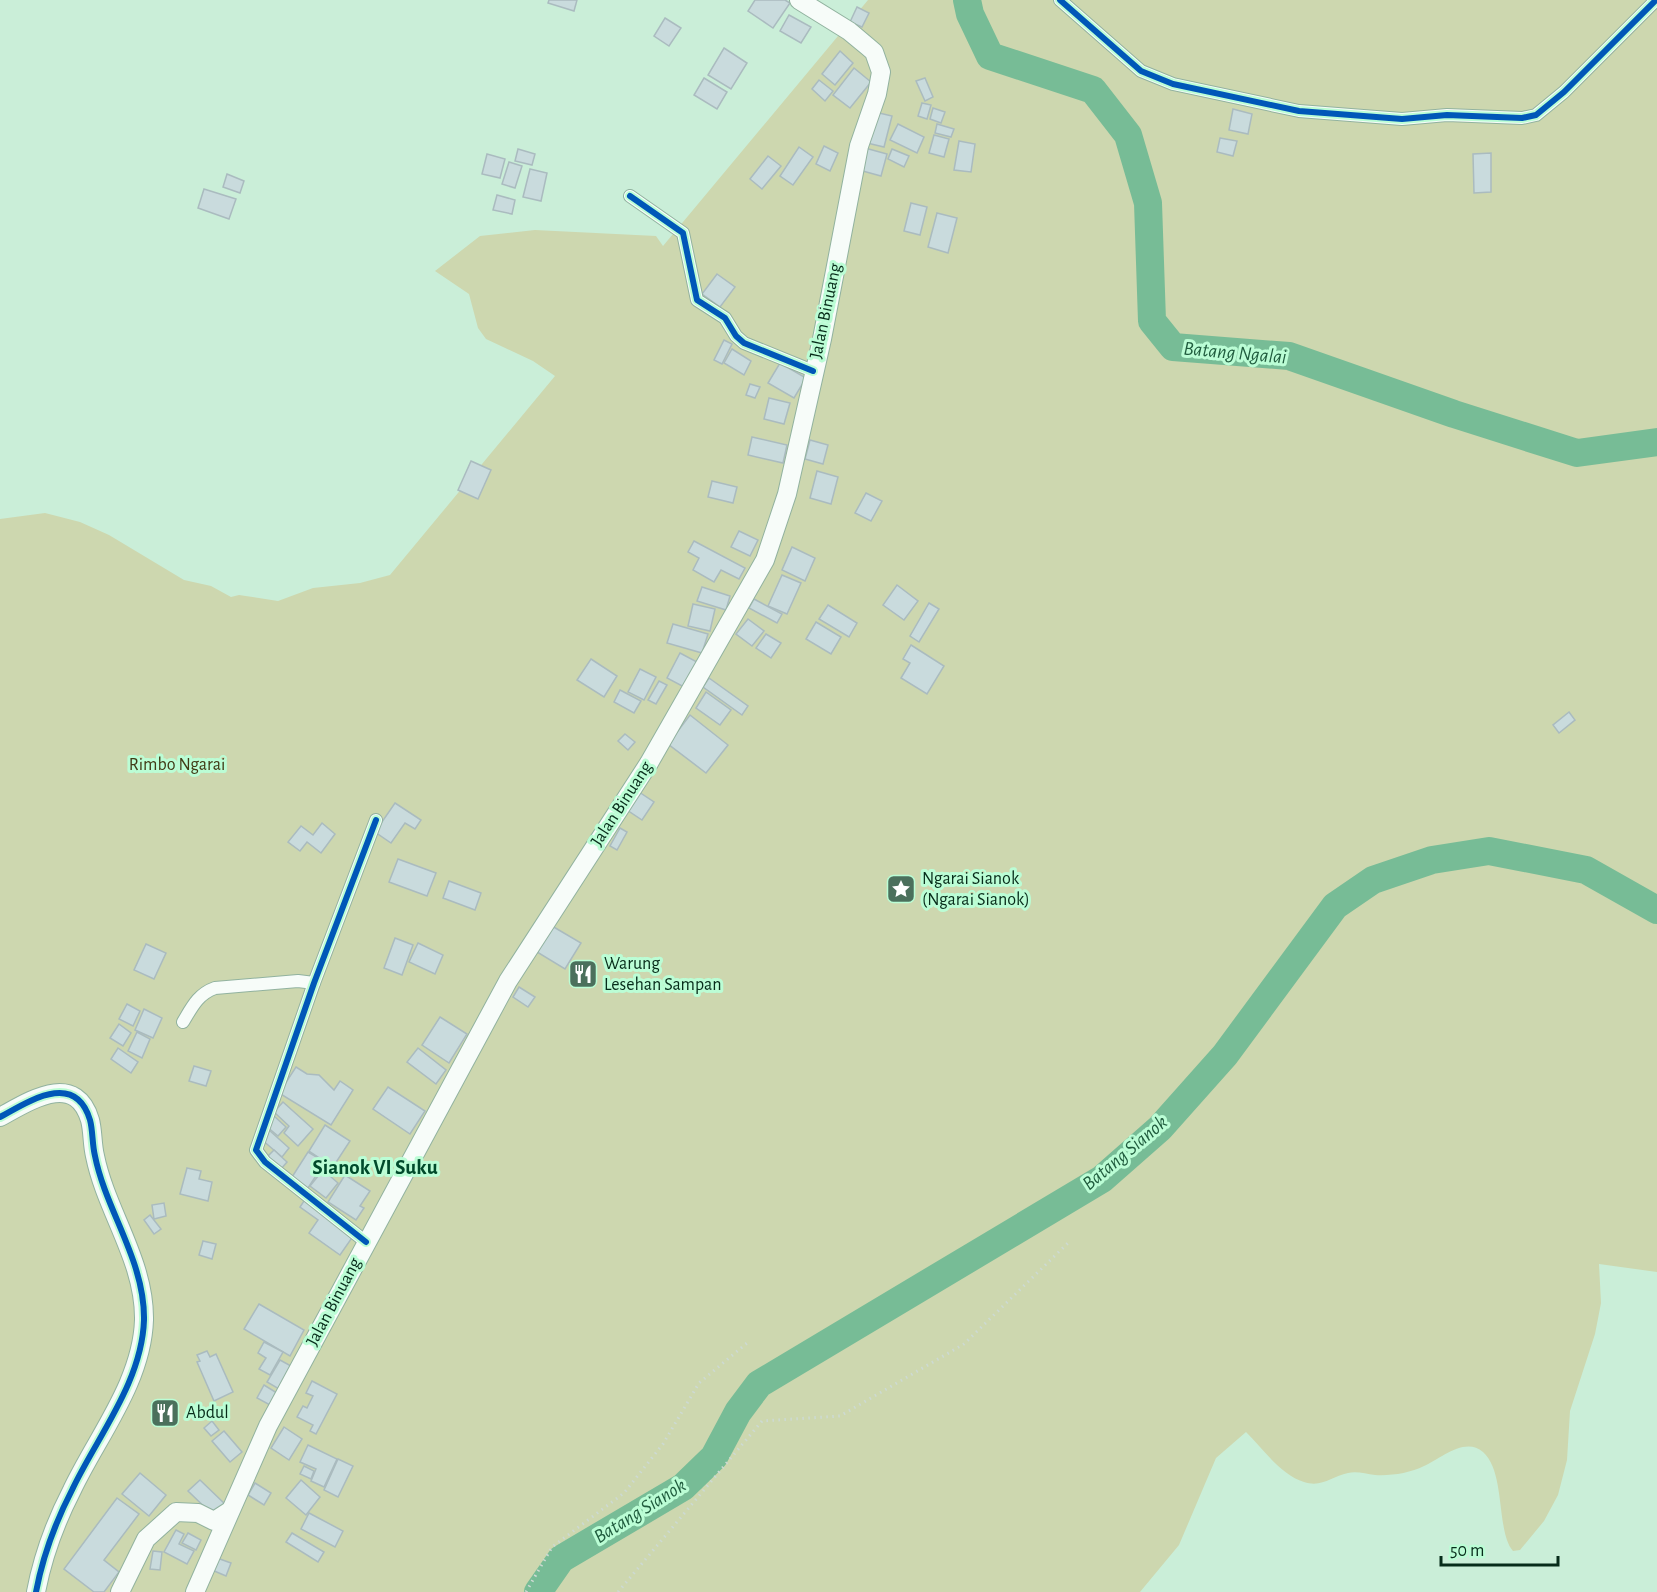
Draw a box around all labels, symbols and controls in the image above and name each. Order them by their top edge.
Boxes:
street label: Jalan Binuang [807,261,845,360]
water label: Batang Ngalai [1183,339,1287,367]
park label: Rimbo Ngarai [129,756,225,774]
street label: Jalan Binuang [588,758,656,850]
place label: Ngarai Sianok (Ngarai Sianok) [922,870,1030,909]
place icon: Ngarai Sianok (Ngarai Sianok) [885,873,917,905]
place label: Warung Lesehan Sampan [604,955,722,994]
restaurant icon: Warung Lesehan Sampan [567,958,599,990]
water label: Batang Sianok [1079,1112,1171,1194]
district label: Sianok VI Suku [312,1157,438,1178]
street label: Jalan Binuang [303,1255,365,1349]
restaurant icon: Abdul [149,1397,181,1429]
place label: Abdul [186,1404,229,1422]
water label: Batang Sianok [591,1475,689,1547]
scale bar [1441,1529,1558,1567]
text: 50 m [1450,1542,1484,1560]

